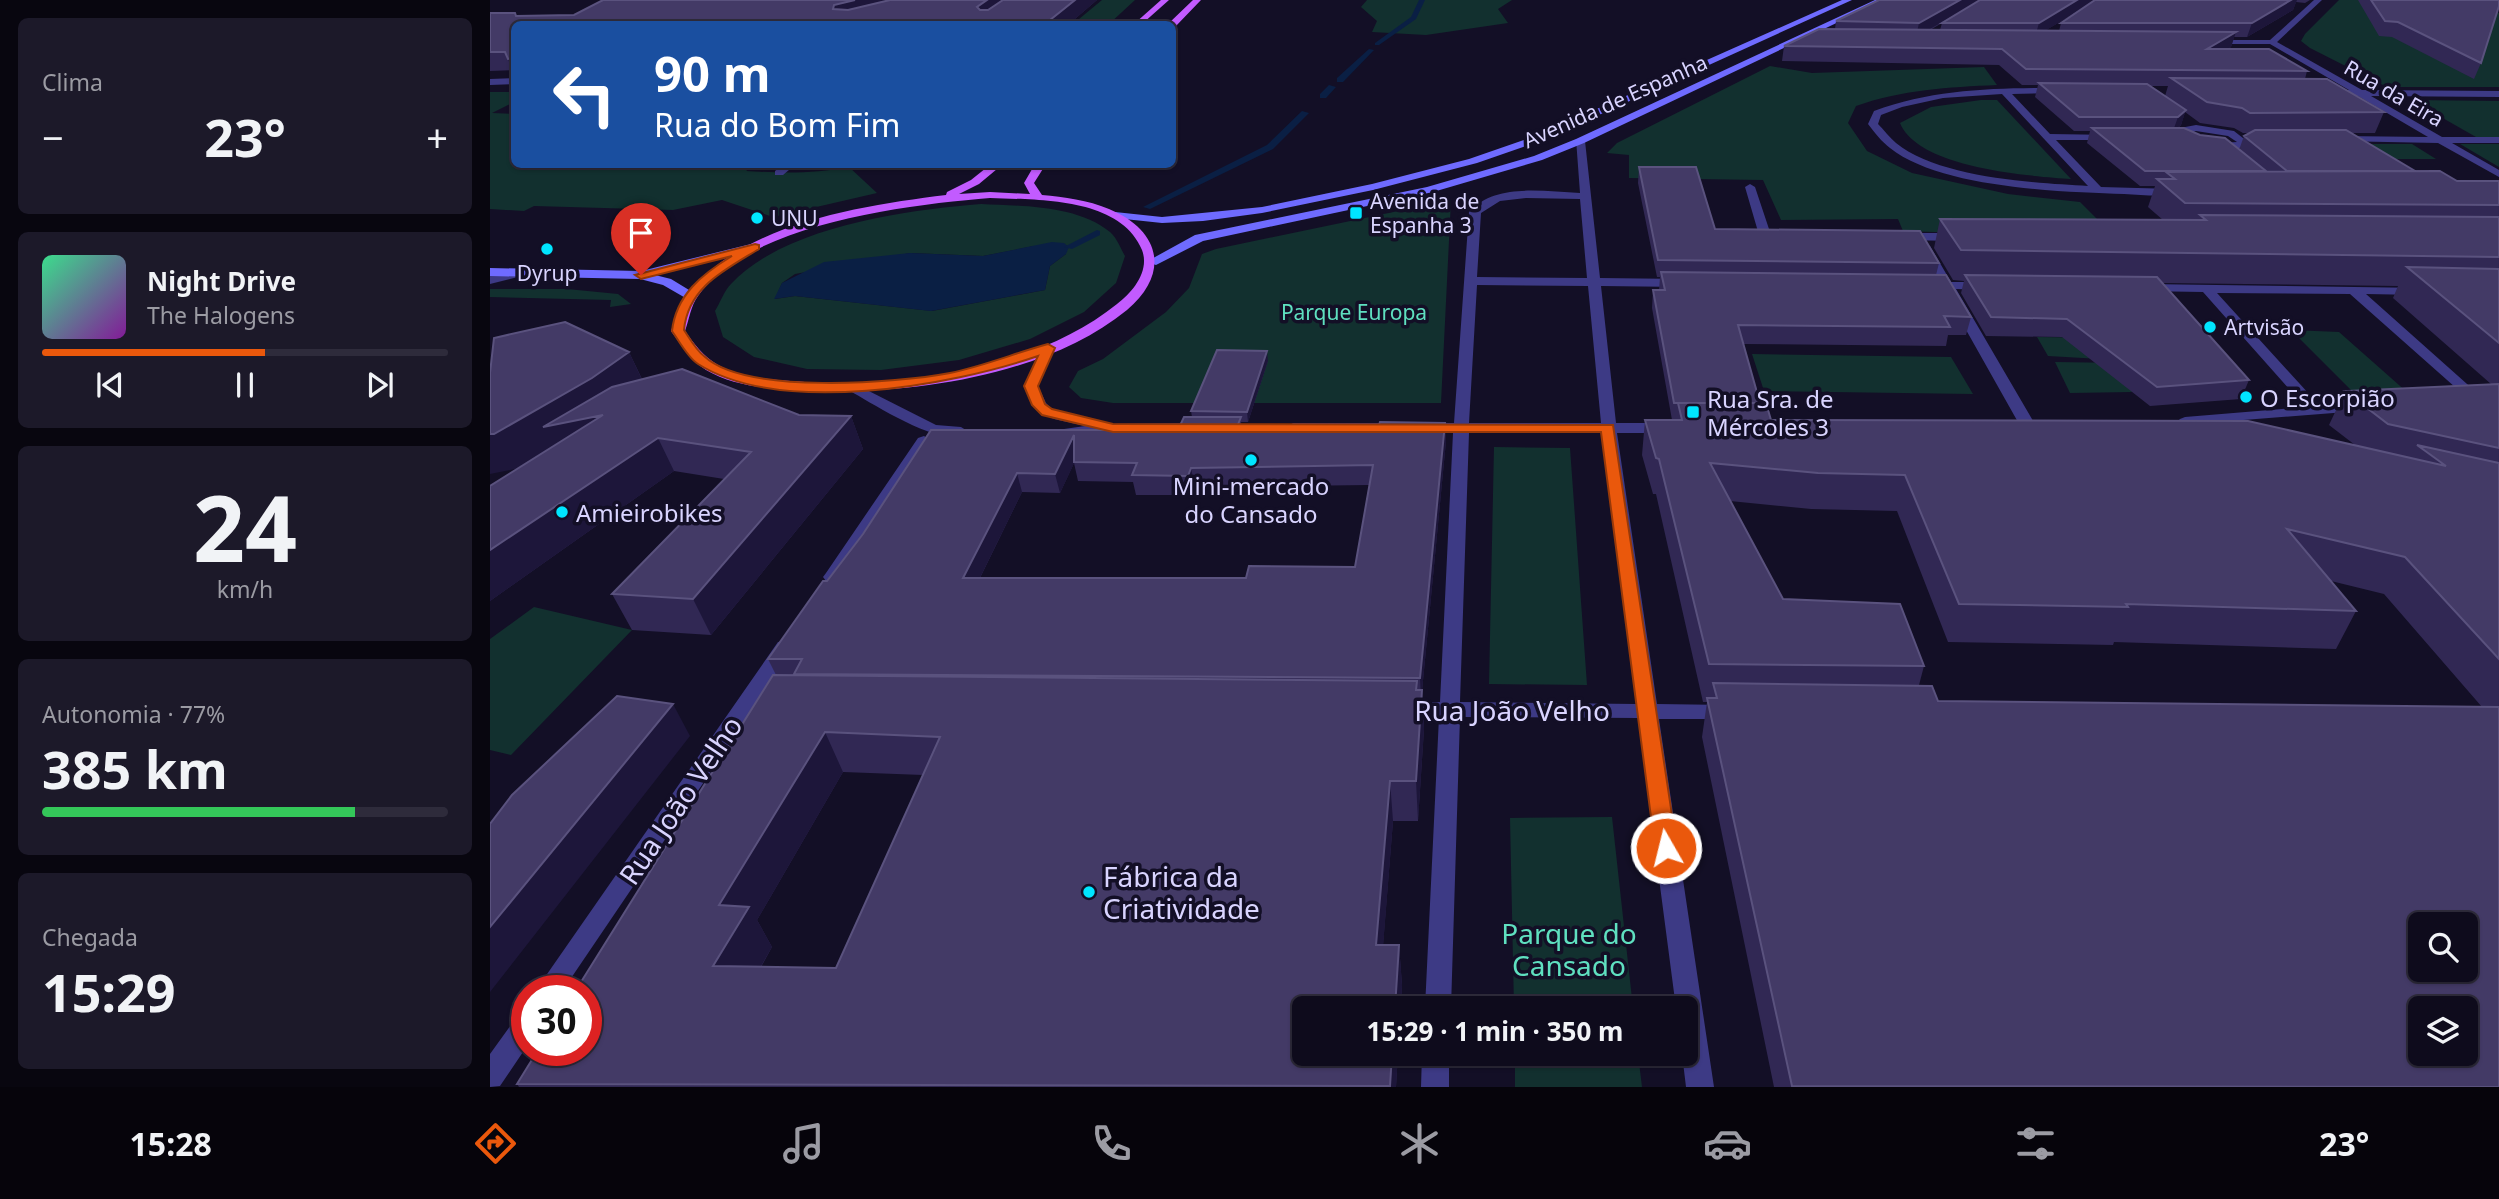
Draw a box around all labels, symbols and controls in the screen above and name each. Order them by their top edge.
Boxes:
text: 90 m [654,40,771,106]
street label: Avenida de Espanha [1518,48,1712,154]
icon: left [539,49,630,140]
street label: Rua da Eira [2339,53,2449,133]
text: Clima [42,66,103,98]
text: 23° [204,101,286,172]
text: Rua do Bom Fim [654,103,901,146]
text: − [42,111,64,163]
text: + [426,111,448,163]
place label: Avenida de Espanha 3 [1370,187,1479,239]
pin [611,203,671,275]
place label: UNU [771,204,818,232]
marker: Avenida de Espanha 3 [1348,205,1364,221]
marker: UNU [749,210,765,226]
icon: arrive [622,214,660,252]
marker: Dyrup [539,241,555,257]
place label: Dyrup [517,259,577,287]
text: Night Drive [147,263,296,299]
park label: Parque Europa [1281,298,1427,326]
text: The Halogens [147,299,295,331]
place label: Artvisão [2224,313,2304,341]
marker: Artvisão [2202,319,2218,335]
icon: previous [91,366,129,404]
icon: pause [226,366,264,404]
icon: next [361,366,399,404]
place label: O Escorpião [2260,381,2395,414]
place label: Rua Sra. de Mércoles 3 [1707,382,1834,443]
marker: O Escorpião [2238,389,2254,405]
marker: Rua Sra. de Mércoles 3 [1685,404,1701,420]
marker: Mini-mercado do Cansado [1243,452,1259,468]
text: 24 [193,465,297,589]
place label: Mini-mercado do Cansado [1173,469,1329,530]
place label: Amieirobikes [576,496,722,529]
marker: Amieirobikes [554,504,570,520]
text: km/h [217,573,273,605]
street label: Rua João Velho [1414,691,1610,729]
text: Autonomia · 77% [42,698,225,730]
street label: Rua João Velho [610,708,750,892]
text: 385 km [42,733,228,804]
position arrow [1629,811,1703,885]
place label: Fábrica da Criatividade [1103,857,1260,927]
marker: Fábrica da Criatividade [1081,884,1097,900]
map controls [2408,912,2478,1066]
button: search [2408,912,2478,982]
park label: Parque do Cansado [1501,914,1637,984]
text: Chegada [42,921,138,953]
text: 15:29 [42,956,176,1027]
speed limit sign: 30 [511,975,602,1066]
button: layers [2408,996,2478,1066]
text: 15:29 · 1 min · 350 m [1367,1013,1623,1049]
icon: directions [471,1119,520,1168]
icon: music [779,1119,828,1168]
icon: phone [1087,1119,1136,1168]
icon: climate [1395,1119,1444,1168]
icon: car [1703,1119,1752,1168]
icon: filters [2011,1119,2060,1168]
text: 15:28 [130,1122,212,1165]
text: 23° [2319,1122,2369,1165]

